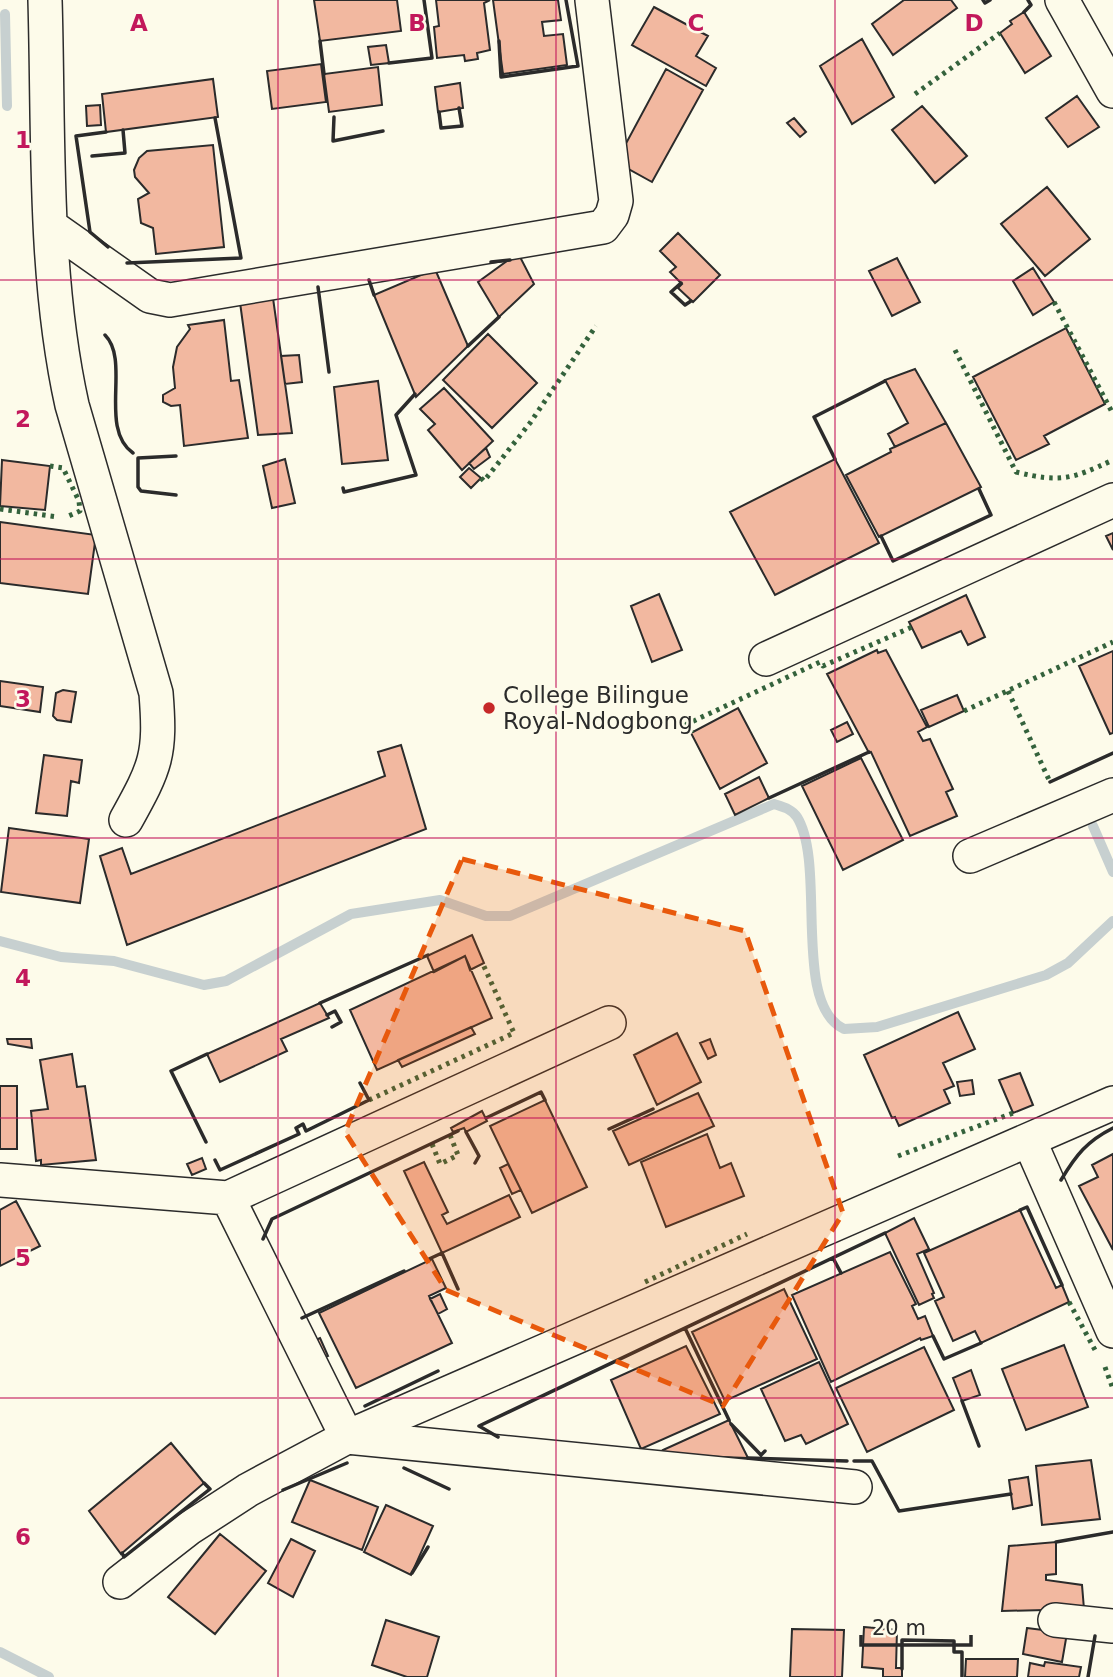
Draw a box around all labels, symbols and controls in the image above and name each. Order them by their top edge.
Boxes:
text: A [130,10,148,36]
text: B [408,10,426,36]
text: C [688,10,704,36]
text: D [964,10,984,36]
text: 1 [15,127,31,153]
text: 2 [15,406,31,432]
place label: College Bilingue Royal-Ndogbong [503,682,693,734]
text: 3 [15,686,31,712]
marker: College Bilingue Royal-Ndogbong [481,700,497,716]
text: 4 [15,965,31,991]
text: 5 [15,1245,31,1271]
text: 6 [15,1524,31,1550]
scale bar [861,1604,971,1648]
text: 20 m [872,1616,926,1640]

